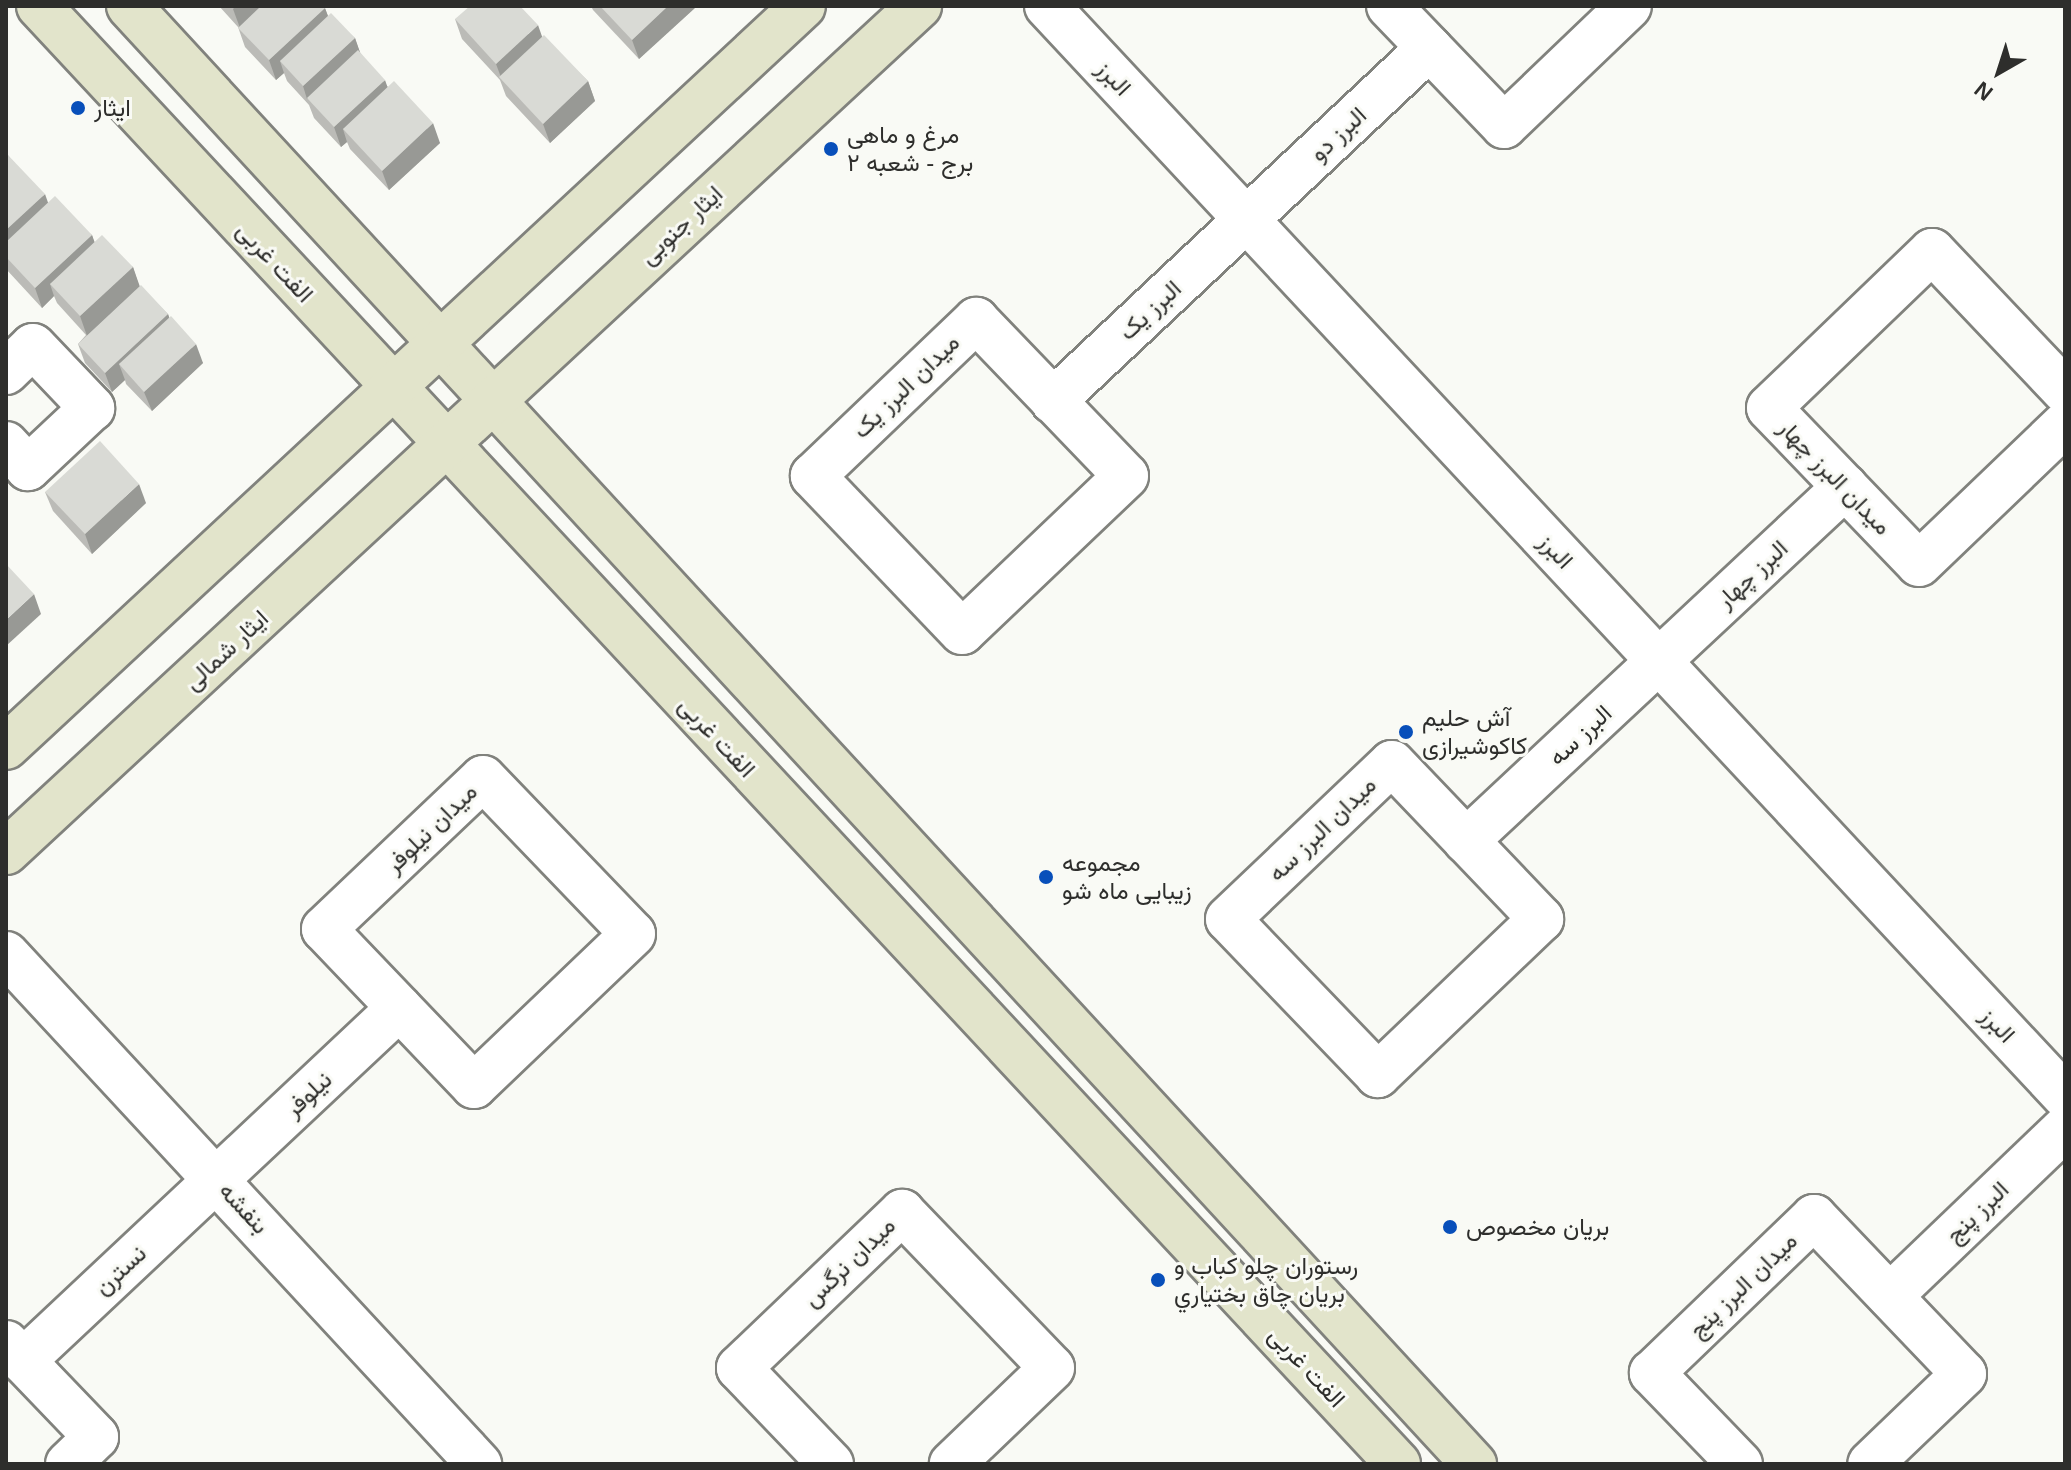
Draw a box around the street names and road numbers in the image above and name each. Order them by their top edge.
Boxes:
street label: البرز [1091,54,1137,102]
street label: البرز دو [1304,101,1372,167]
street label: ایثار جنوبی [633,179,729,271]
street label: الفت غربی [231,216,319,308]
street label: البرز یک [1113,274,1187,346]
street label: میدان البرز یک [847,328,965,444]
street label: میدان البرز چهار [1773,413,1897,541]
street label: البرز [1533,527,1579,575]
street label: البرز چهار [1710,534,1794,614]
street label: ایثار شمالی [178,604,274,696]
street label: الفت غربی [673,691,761,783]
street label: البرز سه [1542,699,1618,771]
street label: میدان البرز سه [1262,770,1382,888]
street label: میدان نیلوفر [379,777,483,879]
street label: البرز [1975,1001,2021,1049]
street label: نیلوفر [278,1065,338,1123]
street label: البرز پنج [1939,1175,2015,1249]
street label: بنفشه [213,1176,275,1240]
street label: میدان نرگس [797,1211,901,1313]
street label: میدان البرز پنج [1683,1226,1803,1344]
street label: نسترن [88,1239,152,1301]
street label: الفت غربی [1263,1321,1351,1413]

